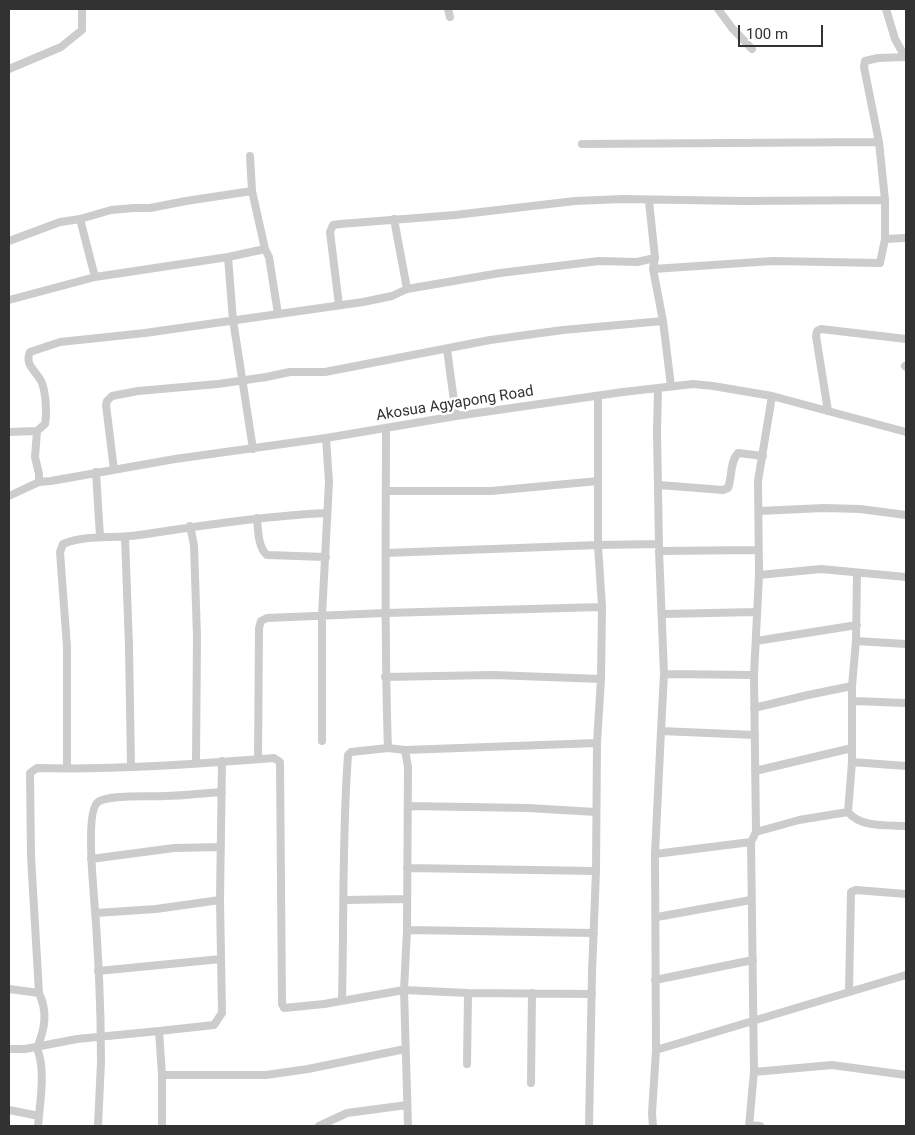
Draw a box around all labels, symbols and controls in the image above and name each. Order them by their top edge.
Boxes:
scale bar [740,15,825,47]
text: 100 m [746,25,788,43]
street label: Akosua Agyapong Road [375,383,535,425]

